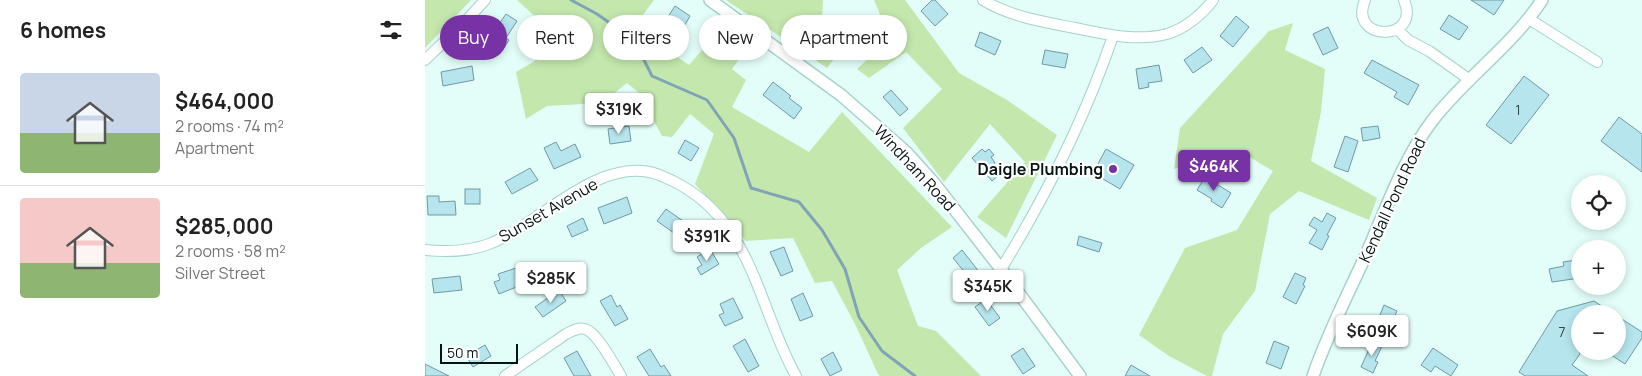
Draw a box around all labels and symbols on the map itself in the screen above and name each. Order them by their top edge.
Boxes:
pin: $319K [584,92,654,135]
house number: 1 [1515,100,1521,119]
street label: Windham Road [869,120,961,216]
street label: Kendall Pond Road [1353,134,1431,266]
pin: $464K [1179,150,1249,192]
place label: Daigle Plumbing [978,158,1103,180]
marker: Daigle Plumbing [1107,163,1119,175]
street label: Sunset Avenue [494,173,602,247]
pin: $391K [672,220,742,262]
pin: $285K [516,262,586,304]
pin: $345K [953,270,1023,312]
pin: $609K [1337,314,1407,357]
house number: 7 [1558,322,1566,341]
scale bar [440,341,517,364]

